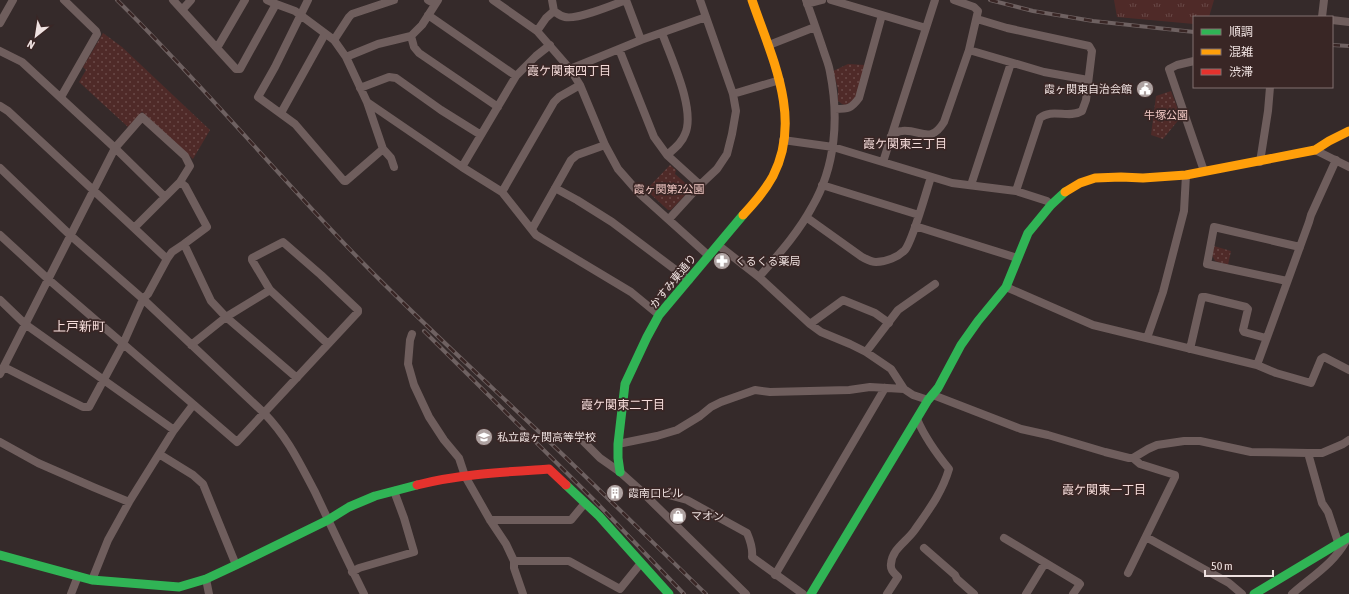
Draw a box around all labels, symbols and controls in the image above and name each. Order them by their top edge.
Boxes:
north arrow [16,16,56,56]
legend [1193,16,1333,88]
text: 順調 [1229,25,1253,39]
text: N [25,38,37,51]
text: 混雑 [1229,45,1253,59]
district label: 霞ケ関東四丁目 [527,64,611,78]
text: 渋滞 [1229,65,1253,79]
public building icon: 霞ヶ関東自治会館 [1135,79,1155,99]
place label: 霞ヶ関東自治会館 [1044,83,1132,95]
park label: 牛塚公園 [1144,109,1188,121]
district label: 霞ケ関東三丁目 [863,137,947,151]
park label: 霞ヶ関第2公園 [633,183,705,195]
pharmacy icon: くるくる薬局 [712,251,732,271]
street label: かすみ東通り [648,252,698,310]
place label: くるくる薬局 [735,255,801,267]
district label: 上戸新町 [53,319,105,334]
district label: 霞ケ関東二丁目 [581,398,665,412]
school or university icon: 私立霞ヶ関高等学校 [474,427,494,447]
place label: 私立霞ヶ関高等学校 [497,431,596,443]
building icon: 霞南口ビル [605,483,625,503]
district label: 霞ケ関東一丁目 [1062,483,1146,497]
place label: 霞南口ビル [628,487,683,499]
shop icon: マオン [668,506,688,526]
place label: マオン [691,510,724,522]
scale bar [1205,552,1273,578]
text: 50 m [1211,559,1233,573]

